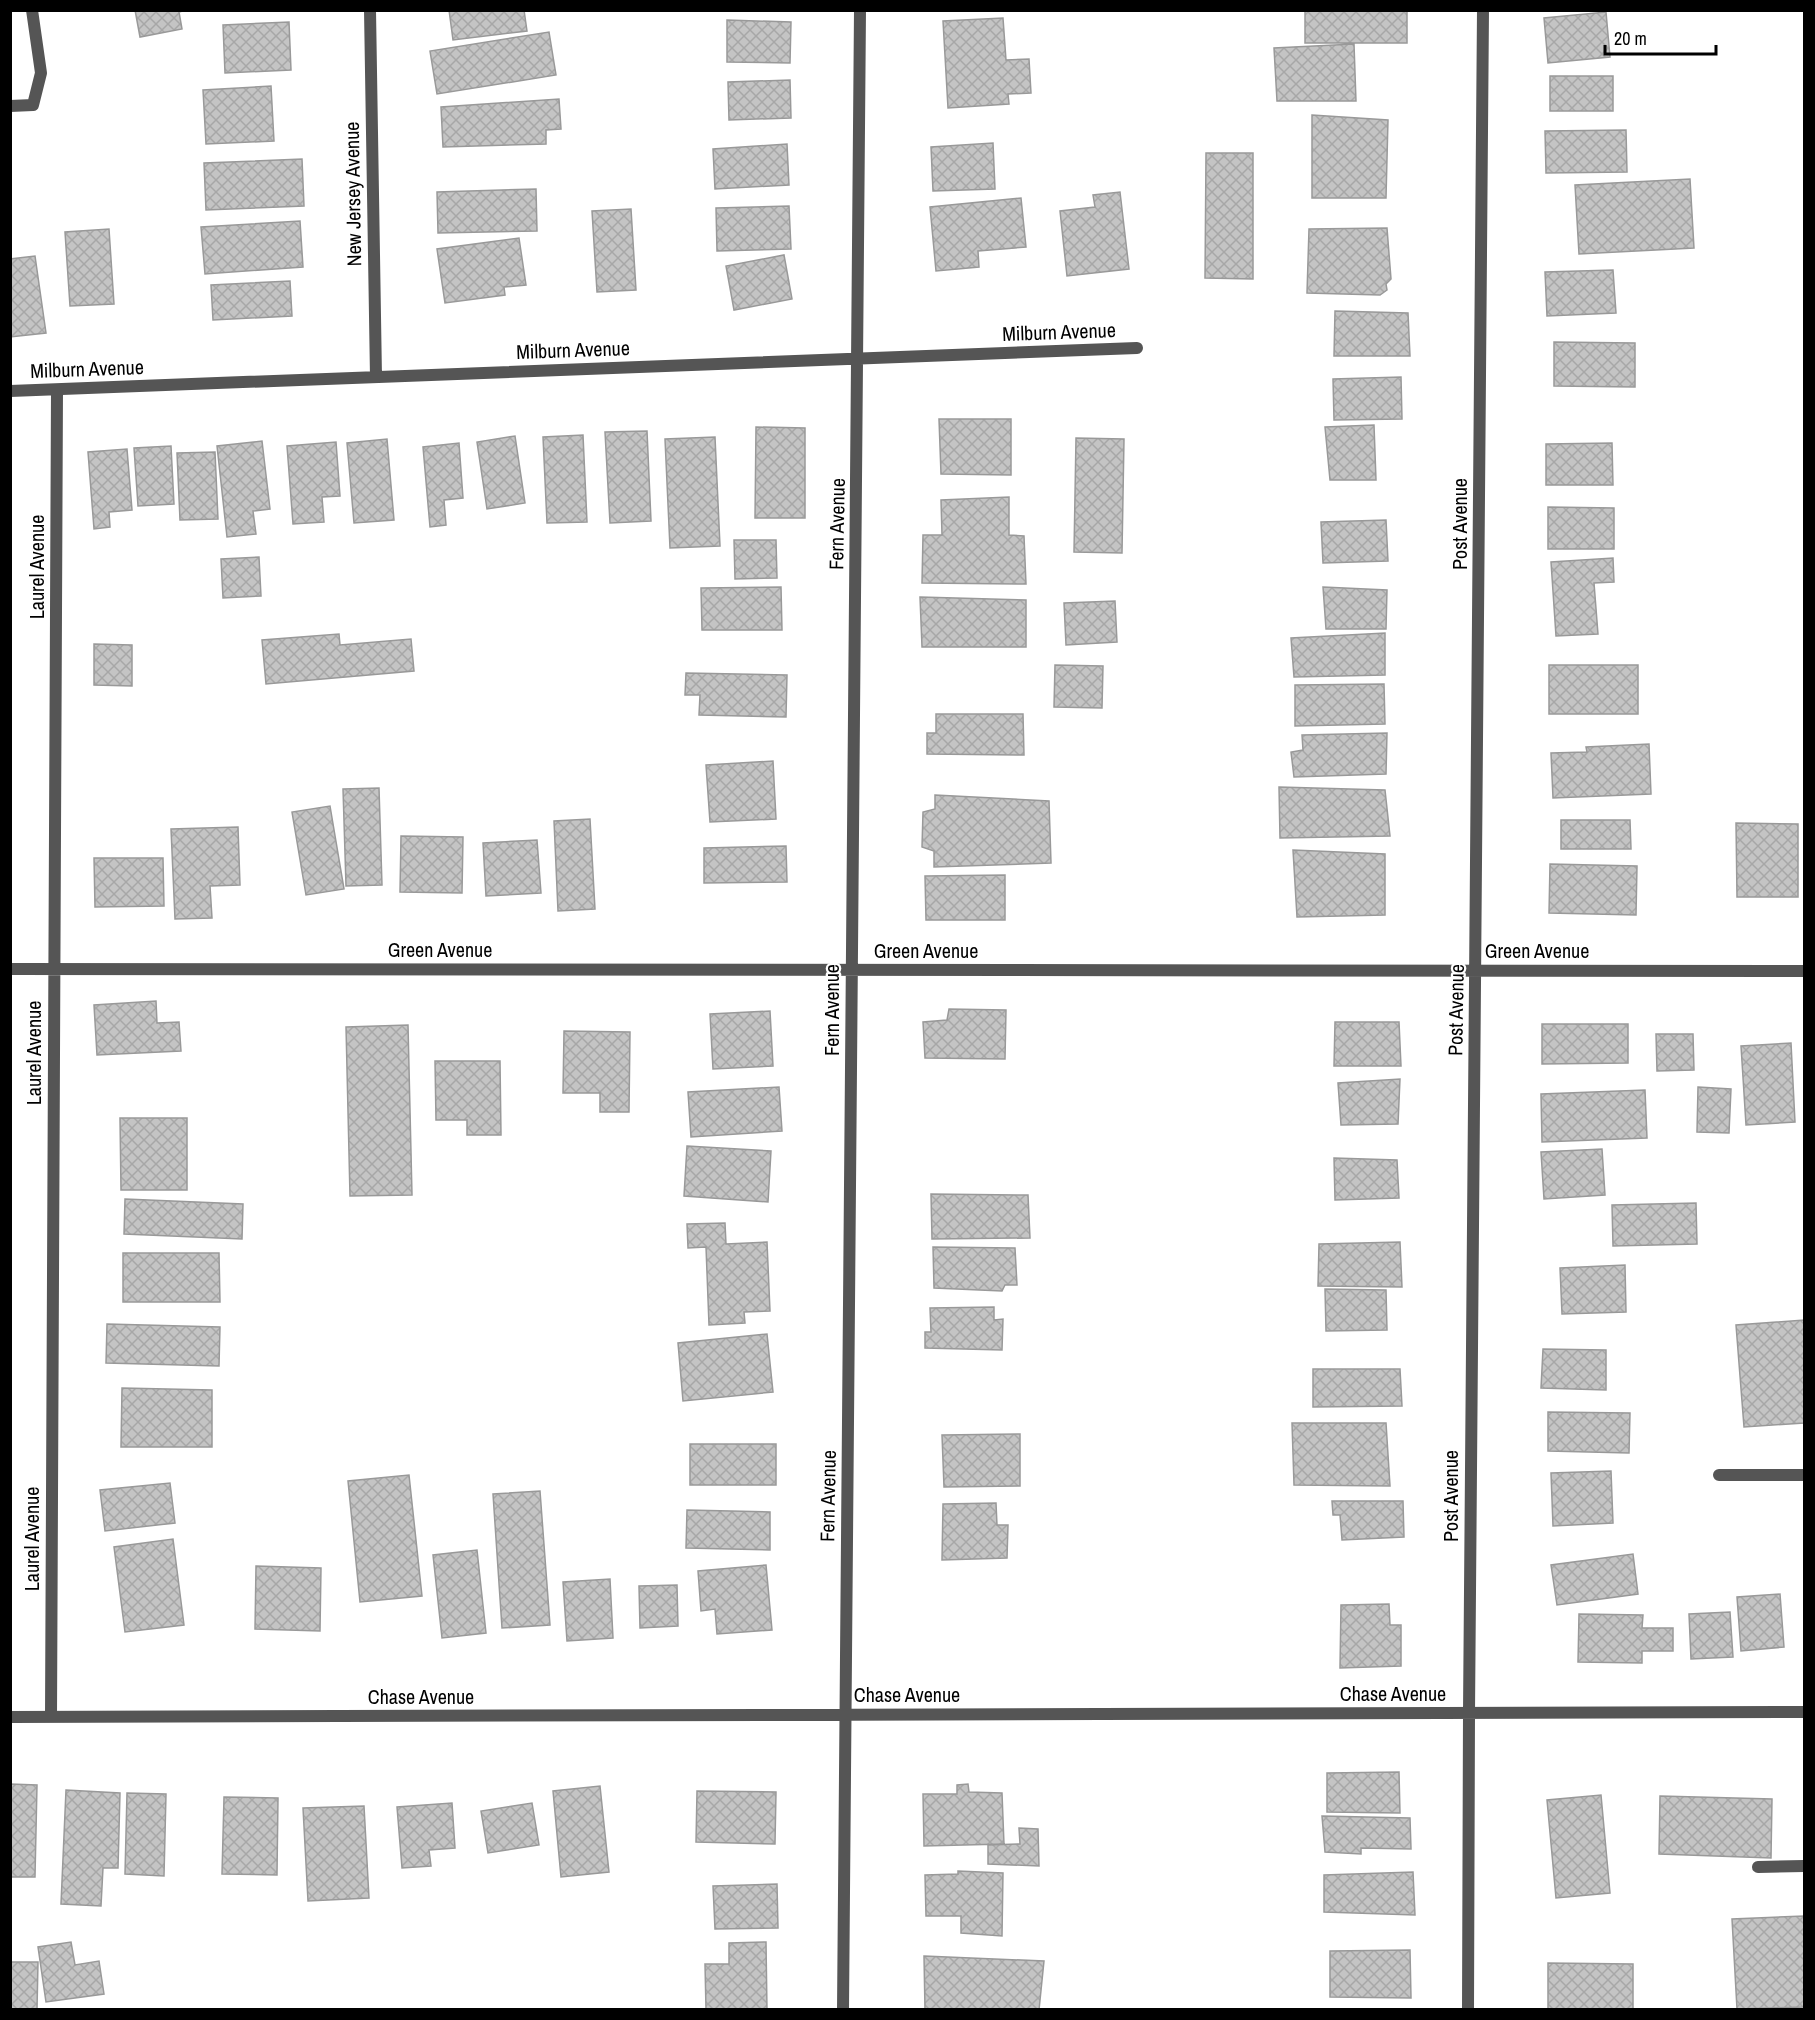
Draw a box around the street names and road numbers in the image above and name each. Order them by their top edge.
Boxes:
street label: New Jersey Avenue [338,121,367,267]
street label: Milburn Avenue [1002,316,1116,347]
street label: Milburn Avenue [516,334,630,365]
street label: Milburn Avenue [30,353,144,384]
street label: Fern Avenue [822,478,851,570]
street label: Post Avenue [1446,478,1473,570]
street label: Laurel Avenue [23,515,50,619]
street label: Green Avenue [388,936,492,963]
street label: Green Avenue [874,937,978,964]
street label: Green Avenue [1485,937,1589,964]
street label: Fern Avenue [818,964,845,1056]
street label: Post Avenue [1441,964,1470,1056]
street label: Laurel Avenue [20,1001,47,1105]
street label: Fern Avenue [813,1450,842,1542]
street label: Post Avenue [1437,1450,1464,1542]
street label: Laurel Avenue [18,1487,45,1591]
street label: Chase Avenue [1340,1680,1446,1707]
street label: Chase Avenue [854,1681,960,1708]
street label: Chase Avenue [368,1683,474,1710]

